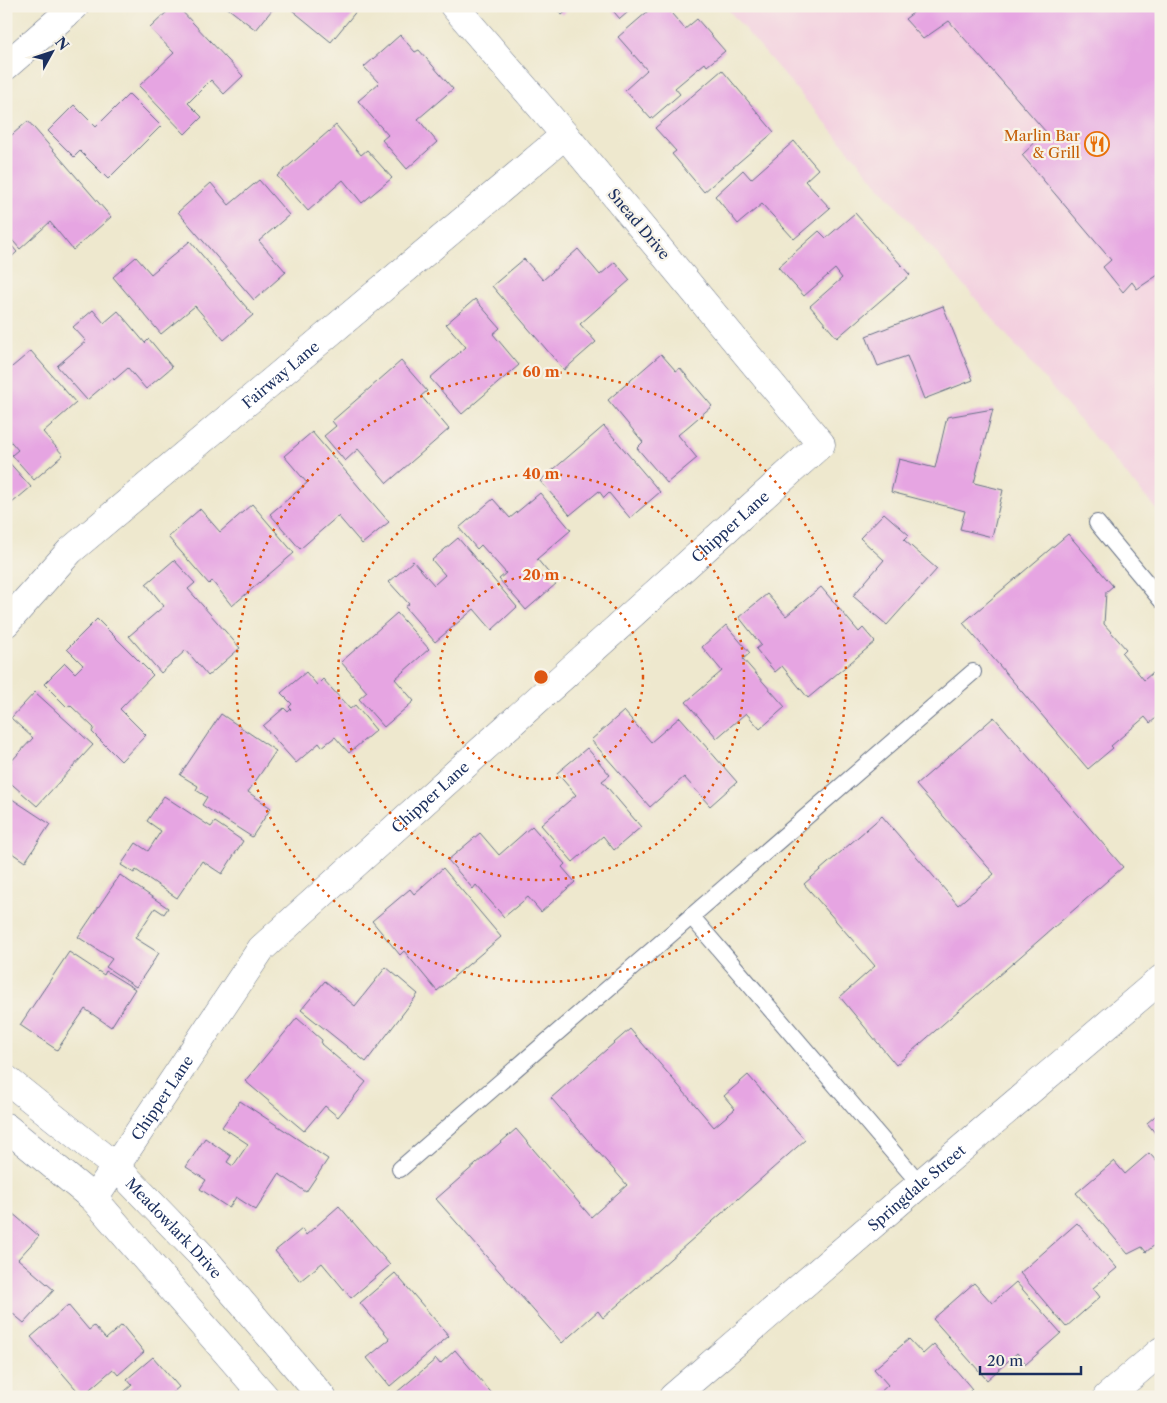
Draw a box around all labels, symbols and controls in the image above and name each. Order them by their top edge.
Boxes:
north arrow [28,28,78,78]
text: N [51,33,73,54]
place label: Marlin Bar & Grill [1004,126,1081,162]
restaurant icon: Marlin Bar & Grill [1084,131,1110,157]
street label: Snead Drive [604,185,674,263]
street label: Fairway Lane [238,336,323,412]
text: 60 m [522,362,560,381]
text: 40 m [522,464,560,483]
street label: Chipper Lane [687,486,773,566]
text: 20 m [522,565,560,584]
centre of rings [532,668,550,686]
street label: Chipper Lane [387,757,473,837]
street label: Chipper Lane [127,1052,197,1144]
street label: Springdale Street [863,1140,970,1235]
street label: Meadowlark Drive [122,1174,226,1282]
scale bar [980,1343,1081,1375]
text: 20 m [987,1351,1023,1370]

